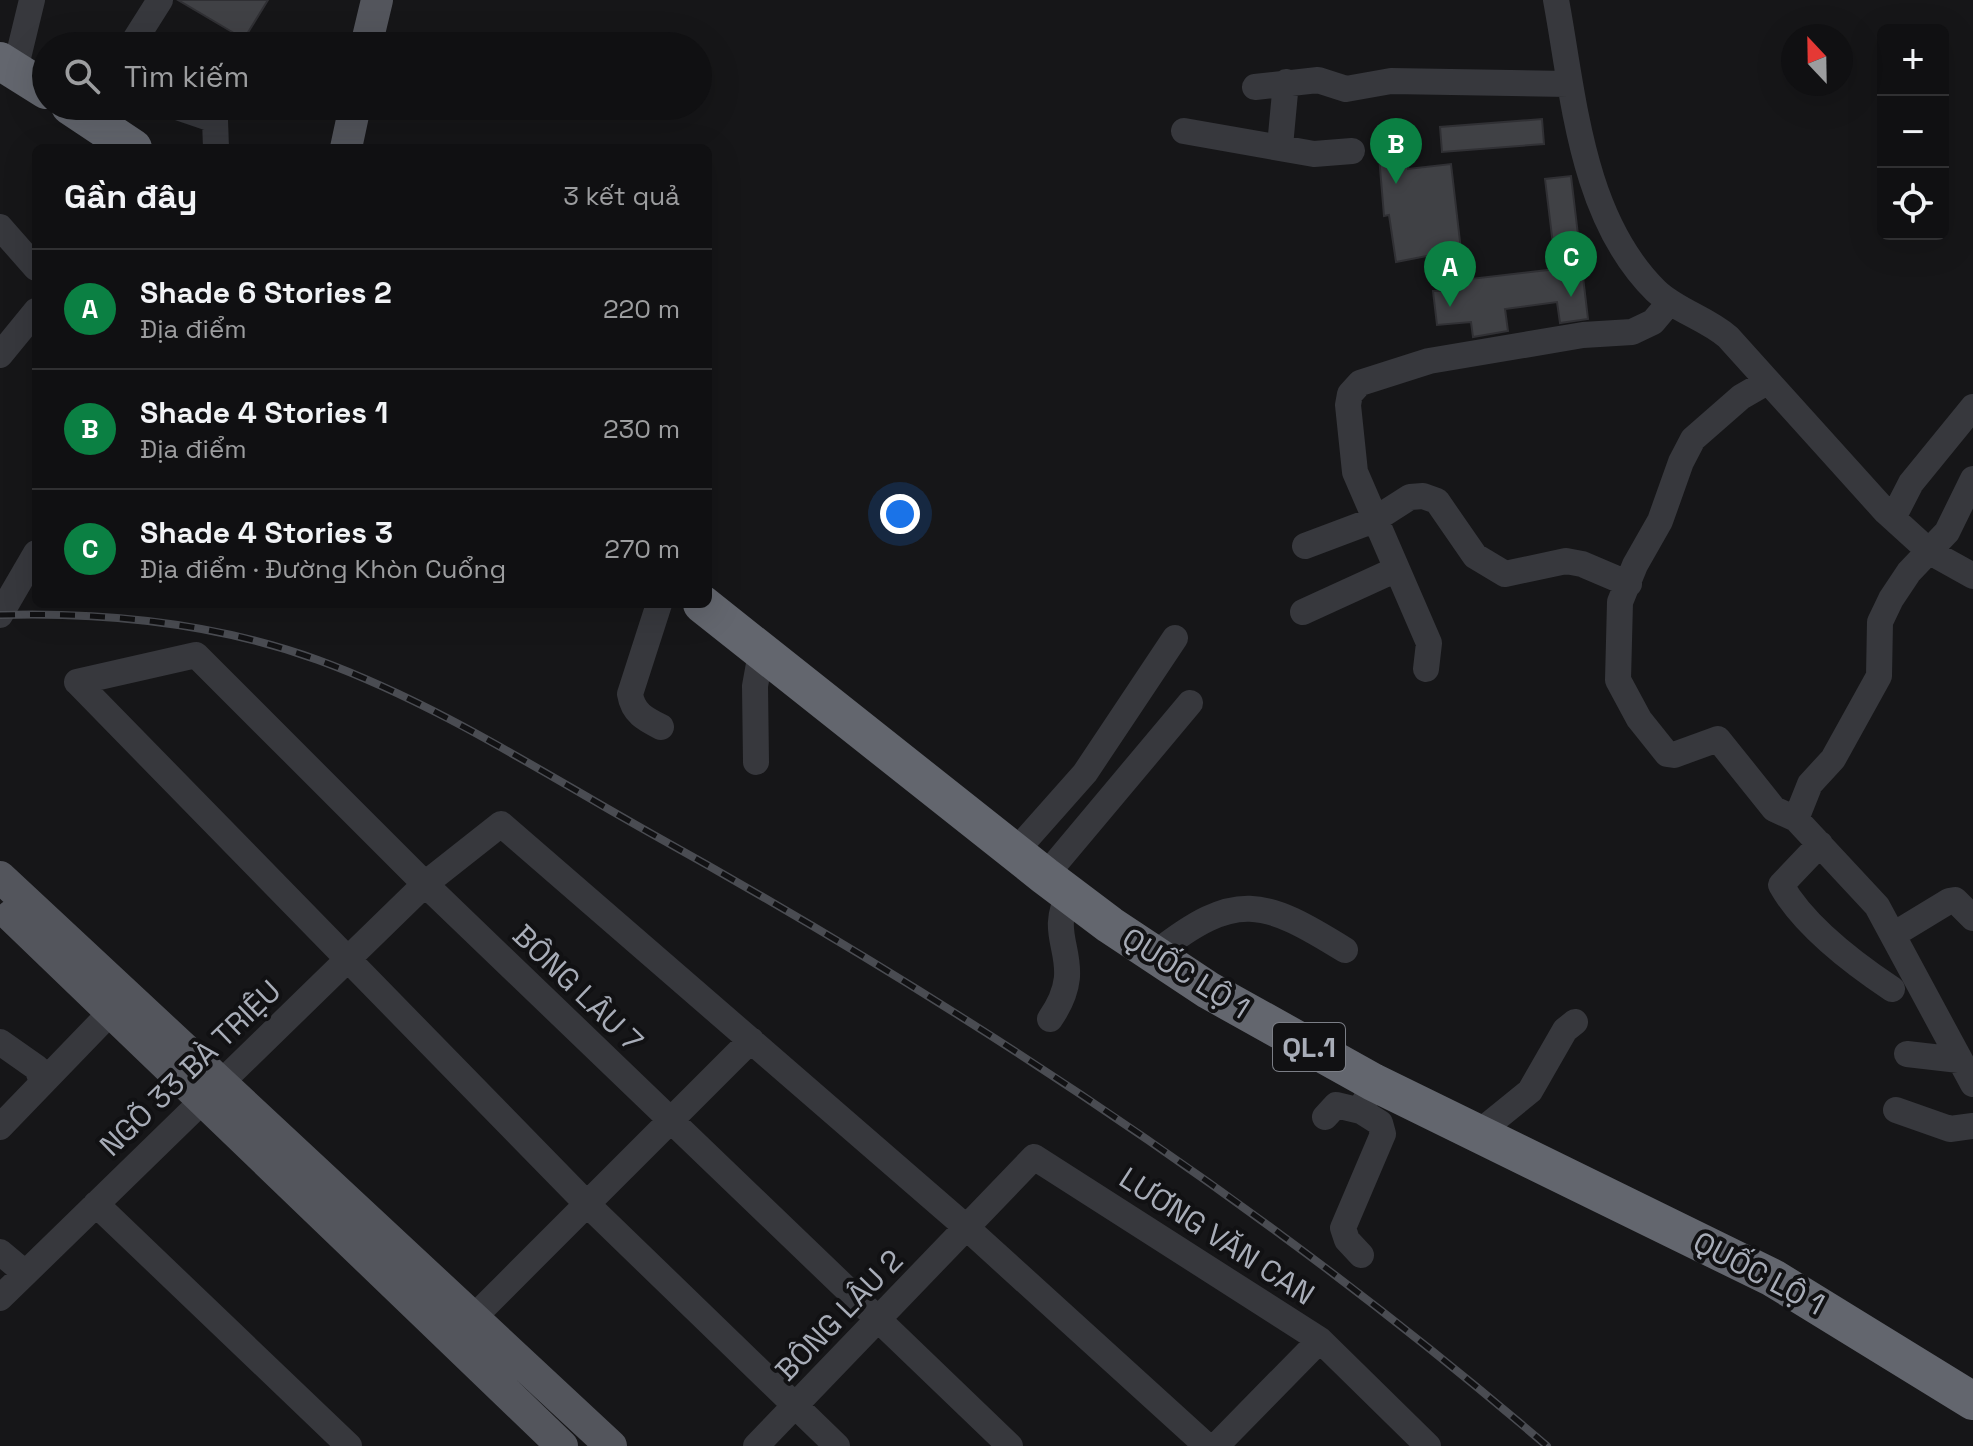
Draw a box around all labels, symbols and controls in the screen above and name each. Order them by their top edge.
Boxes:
north arrow [1781,24,1853,96]
map controls [1877,24,1949,240]
button: + [1877,24,1949,96]
search box [32,32,712,120]
icon: search [60,54,104,98]
text: Tìm kiếm [124,57,249,96]
button: − [1877,96,1949,168]
pin: B [1370,118,1422,184]
button: locate [1877,168,1949,240]
text: Gần đây [64,175,198,218]
text: 3 kết quả [563,179,680,213]
pin: C [1545,231,1597,297]
pin: A [1424,241,1476,307]
text: Shade 6 Stories 2 [140,273,392,312]
text: A [82,292,98,326]
text: 220 m [603,292,680,326]
text: Địa điểm [140,312,247,346]
text: Shade 4 Stories 1 [140,393,388,432]
text: B [81,412,99,446]
text: 230 m [603,412,680,446]
text: Địa điểm [140,432,247,466]
your location [880,494,920,534]
text: Shade 4 Stories 3 [140,513,393,552]
text: C [82,532,98,566]
text: 270 m [604,532,680,566]
text: Địa điểm · Đường Khòn Cuổng [140,552,506,586]
street label: BÔNG LÂU 7 [504,916,652,1060]
street label: QUỐC LỘ 1 [1115,919,1257,1027]
street label: NGÕ 33 BÀ TRIỆU [91,972,289,1164]
road number: QL.1 [1273,1023,1345,1071]
street label: LƯƠNG VĂN CAN [1112,1158,1322,1314]
street label: QUỐC LỘ 1 [1687,1222,1831,1324]
street label: BÔNG LÂU 2 [767,1241,911,1389]

